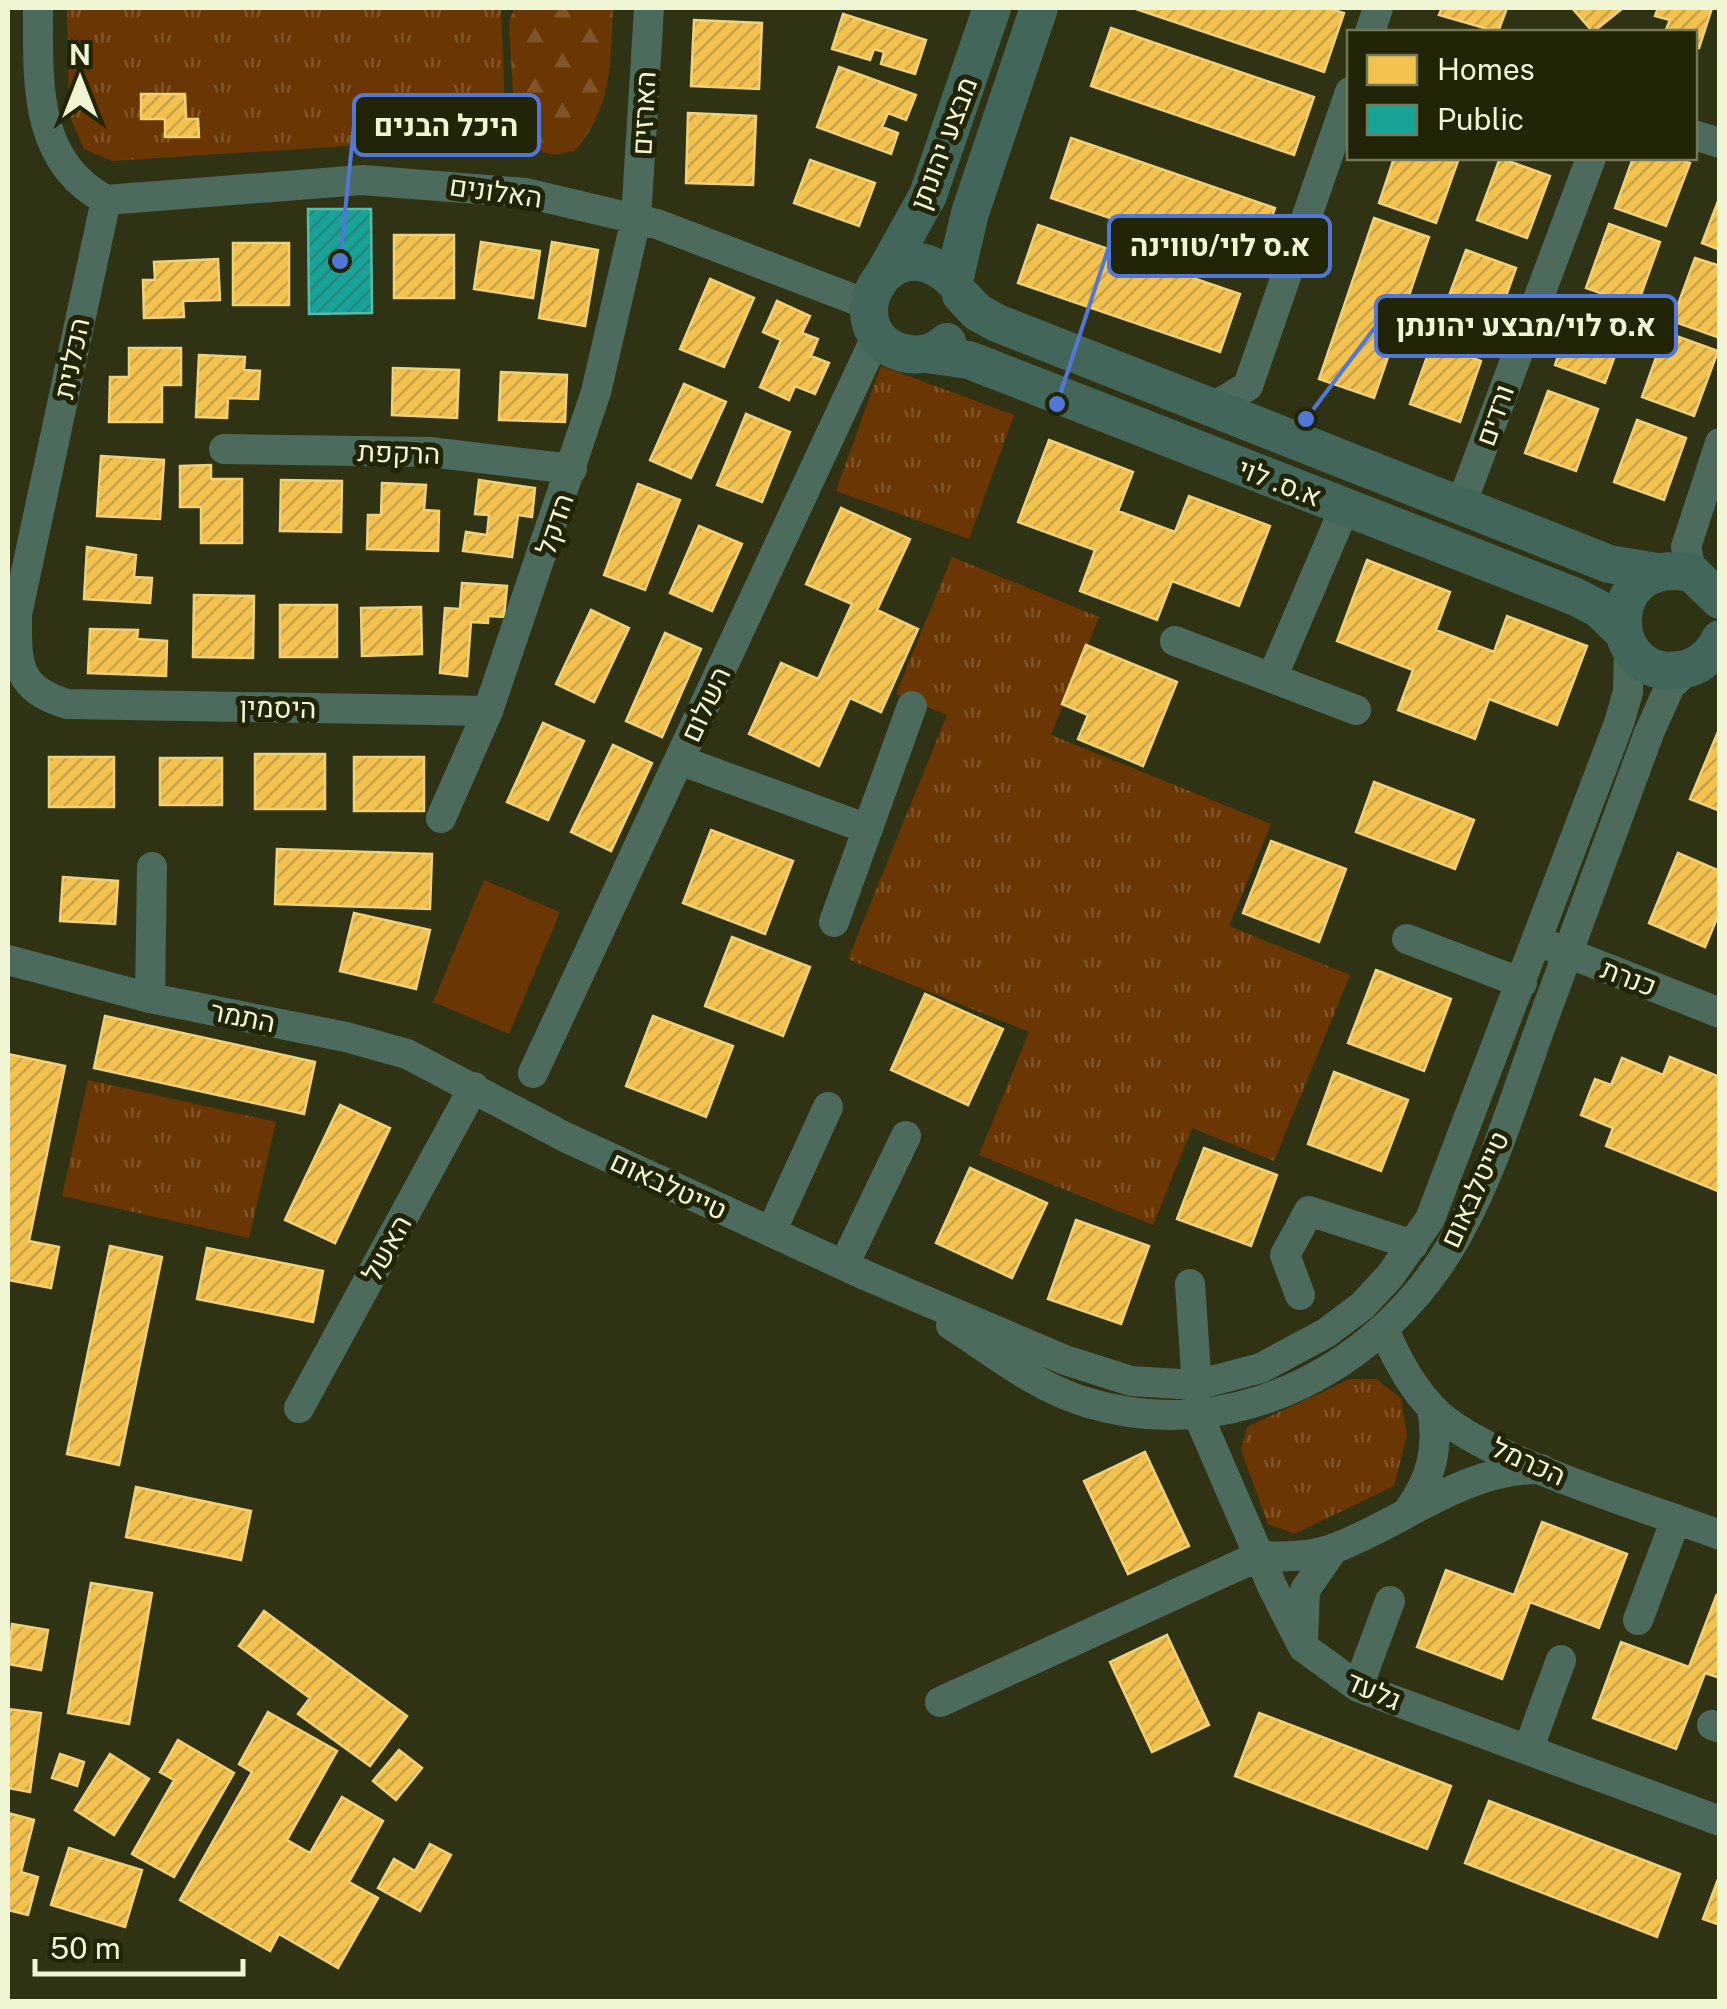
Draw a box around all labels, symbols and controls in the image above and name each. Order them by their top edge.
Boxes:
north arrow [30,30,130,130]
legend [1347,30,1697,160]
text: N [69,38,91,71]
text: Homes [1437,51,1535,87]
street label: הארזים [624,70,662,156]
street label: מבצע יהונתן [903,72,983,214]
callout: היכל הבנים [354,95,539,155]
text: Public [1437,101,1524,137]
text: היכל הבנים [373,107,519,143]
street label: האלונים [447,168,545,214]
callout: א.ס לוי/טווינה [1109,216,1330,276]
text: א.ס לוי/טווינה [1130,227,1310,263]
callout: א.ס לוי/מבצע יהונתן [1376,296,1676,356]
text: א.ס לוי/מבצע יהונתן [1396,307,1656,343]
street label: הכלנית [46,314,96,402]
street label: ורדים [1468,380,1520,450]
street label: הרקפת [357,434,441,470]
street label: א.ס. לוי [1234,451,1326,513]
street label: הדקל [528,489,580,559]
street label: השלום [673,661,737,747]
street label: היסמין [239,690,317,724]
street label: כנרת [1597,951,1661,1003]
street label: התמר [208,994,278,1038]
street label: טייטלבאום [1433,1126,1515,1252]
street label: טייטלבאום [606,1144,732,1226]
street label: האשל [354,1209,418,1287]
street label: הכרמל [1487,1430,1571,1492]
street label: גלעד [1342,1664,1406,1716]
scale bar [35,1914,242,1976]
text: 50 m [50,1930,121,1966]

